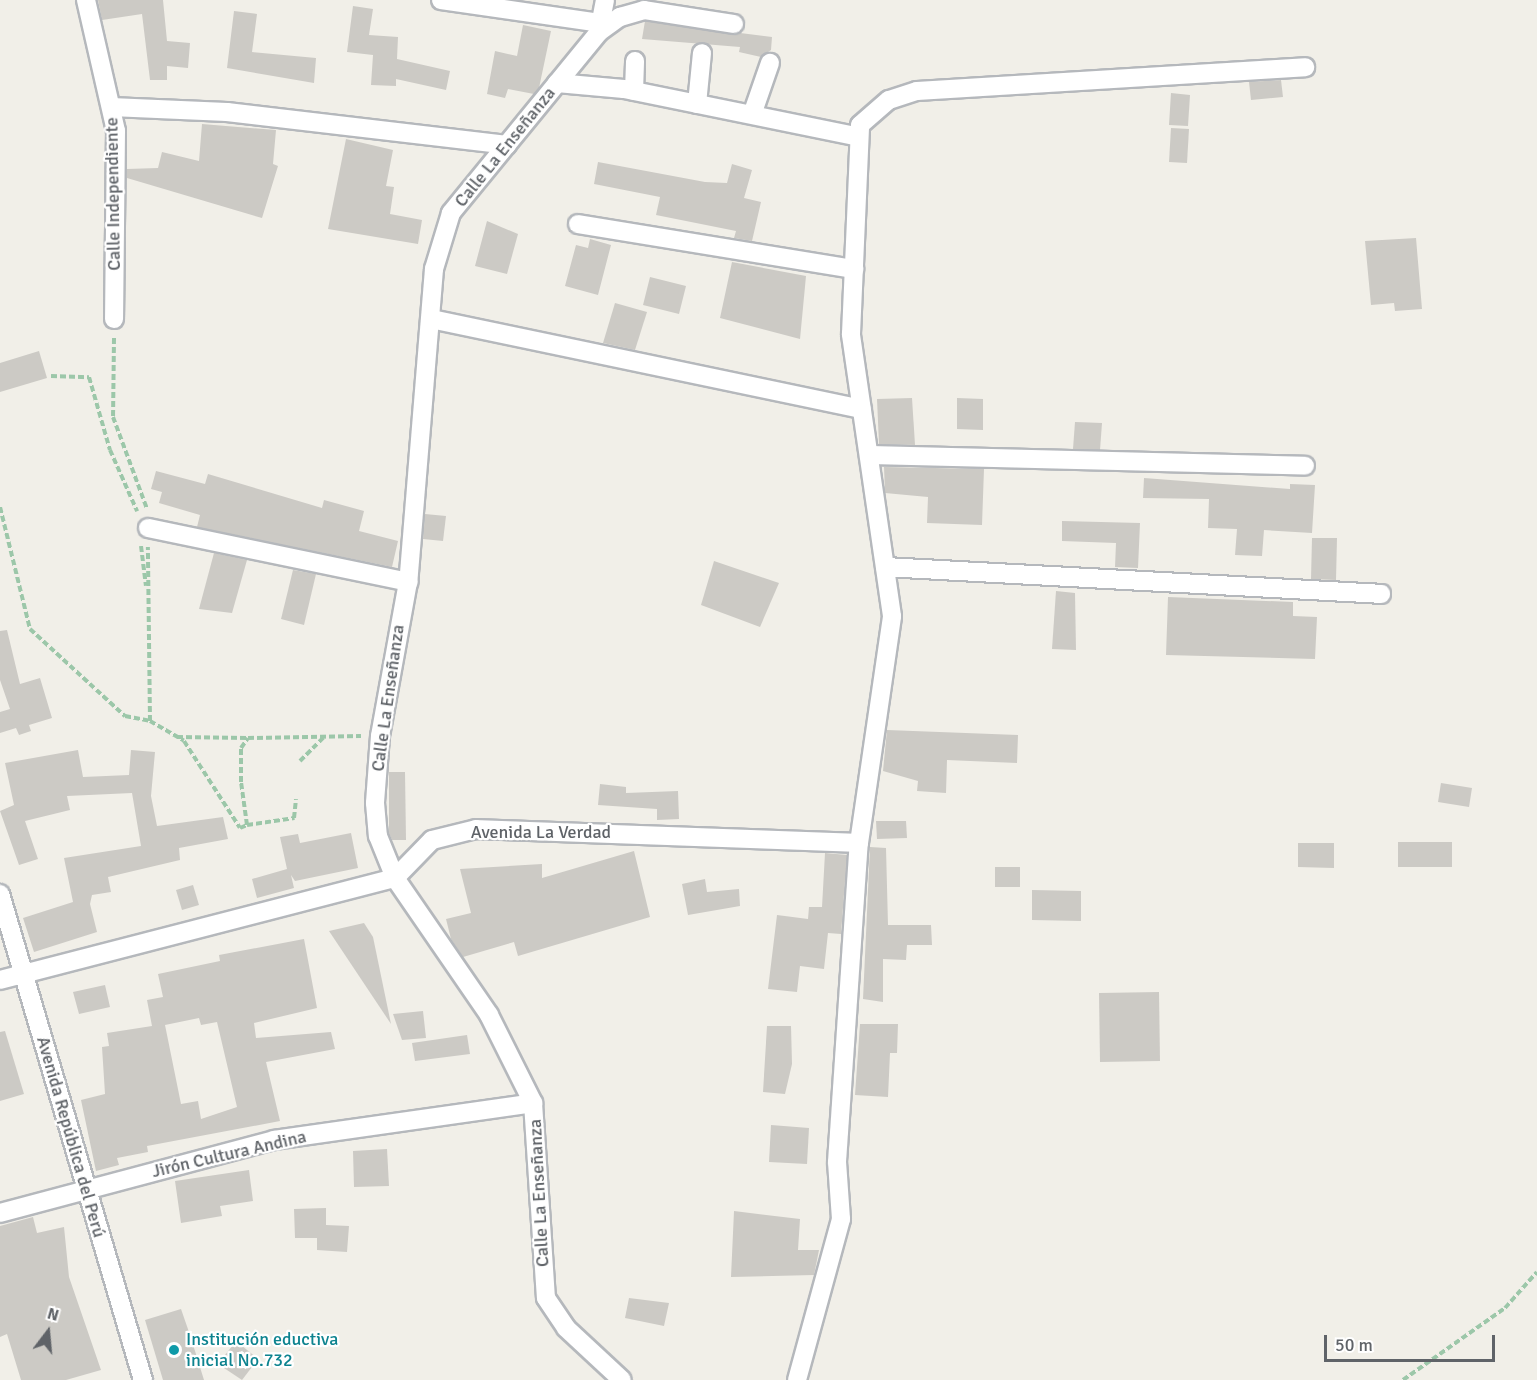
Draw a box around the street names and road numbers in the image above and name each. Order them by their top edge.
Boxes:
street label: Calle La Enseñanza [450,83,560,211]
street label: Calle Independiente [101,117,125,271]
street label: Calle La Enseñanza [367,623,409,773]
street label: Avenida La Verdad [471,821,611,843]
street label: Avenida República del Perú [32,1034,110,1240]
street label: Calle La Enseñanza [524,1118,554,1268]
street label: Jirón Cultura Andina [150,1126,308,1182]

